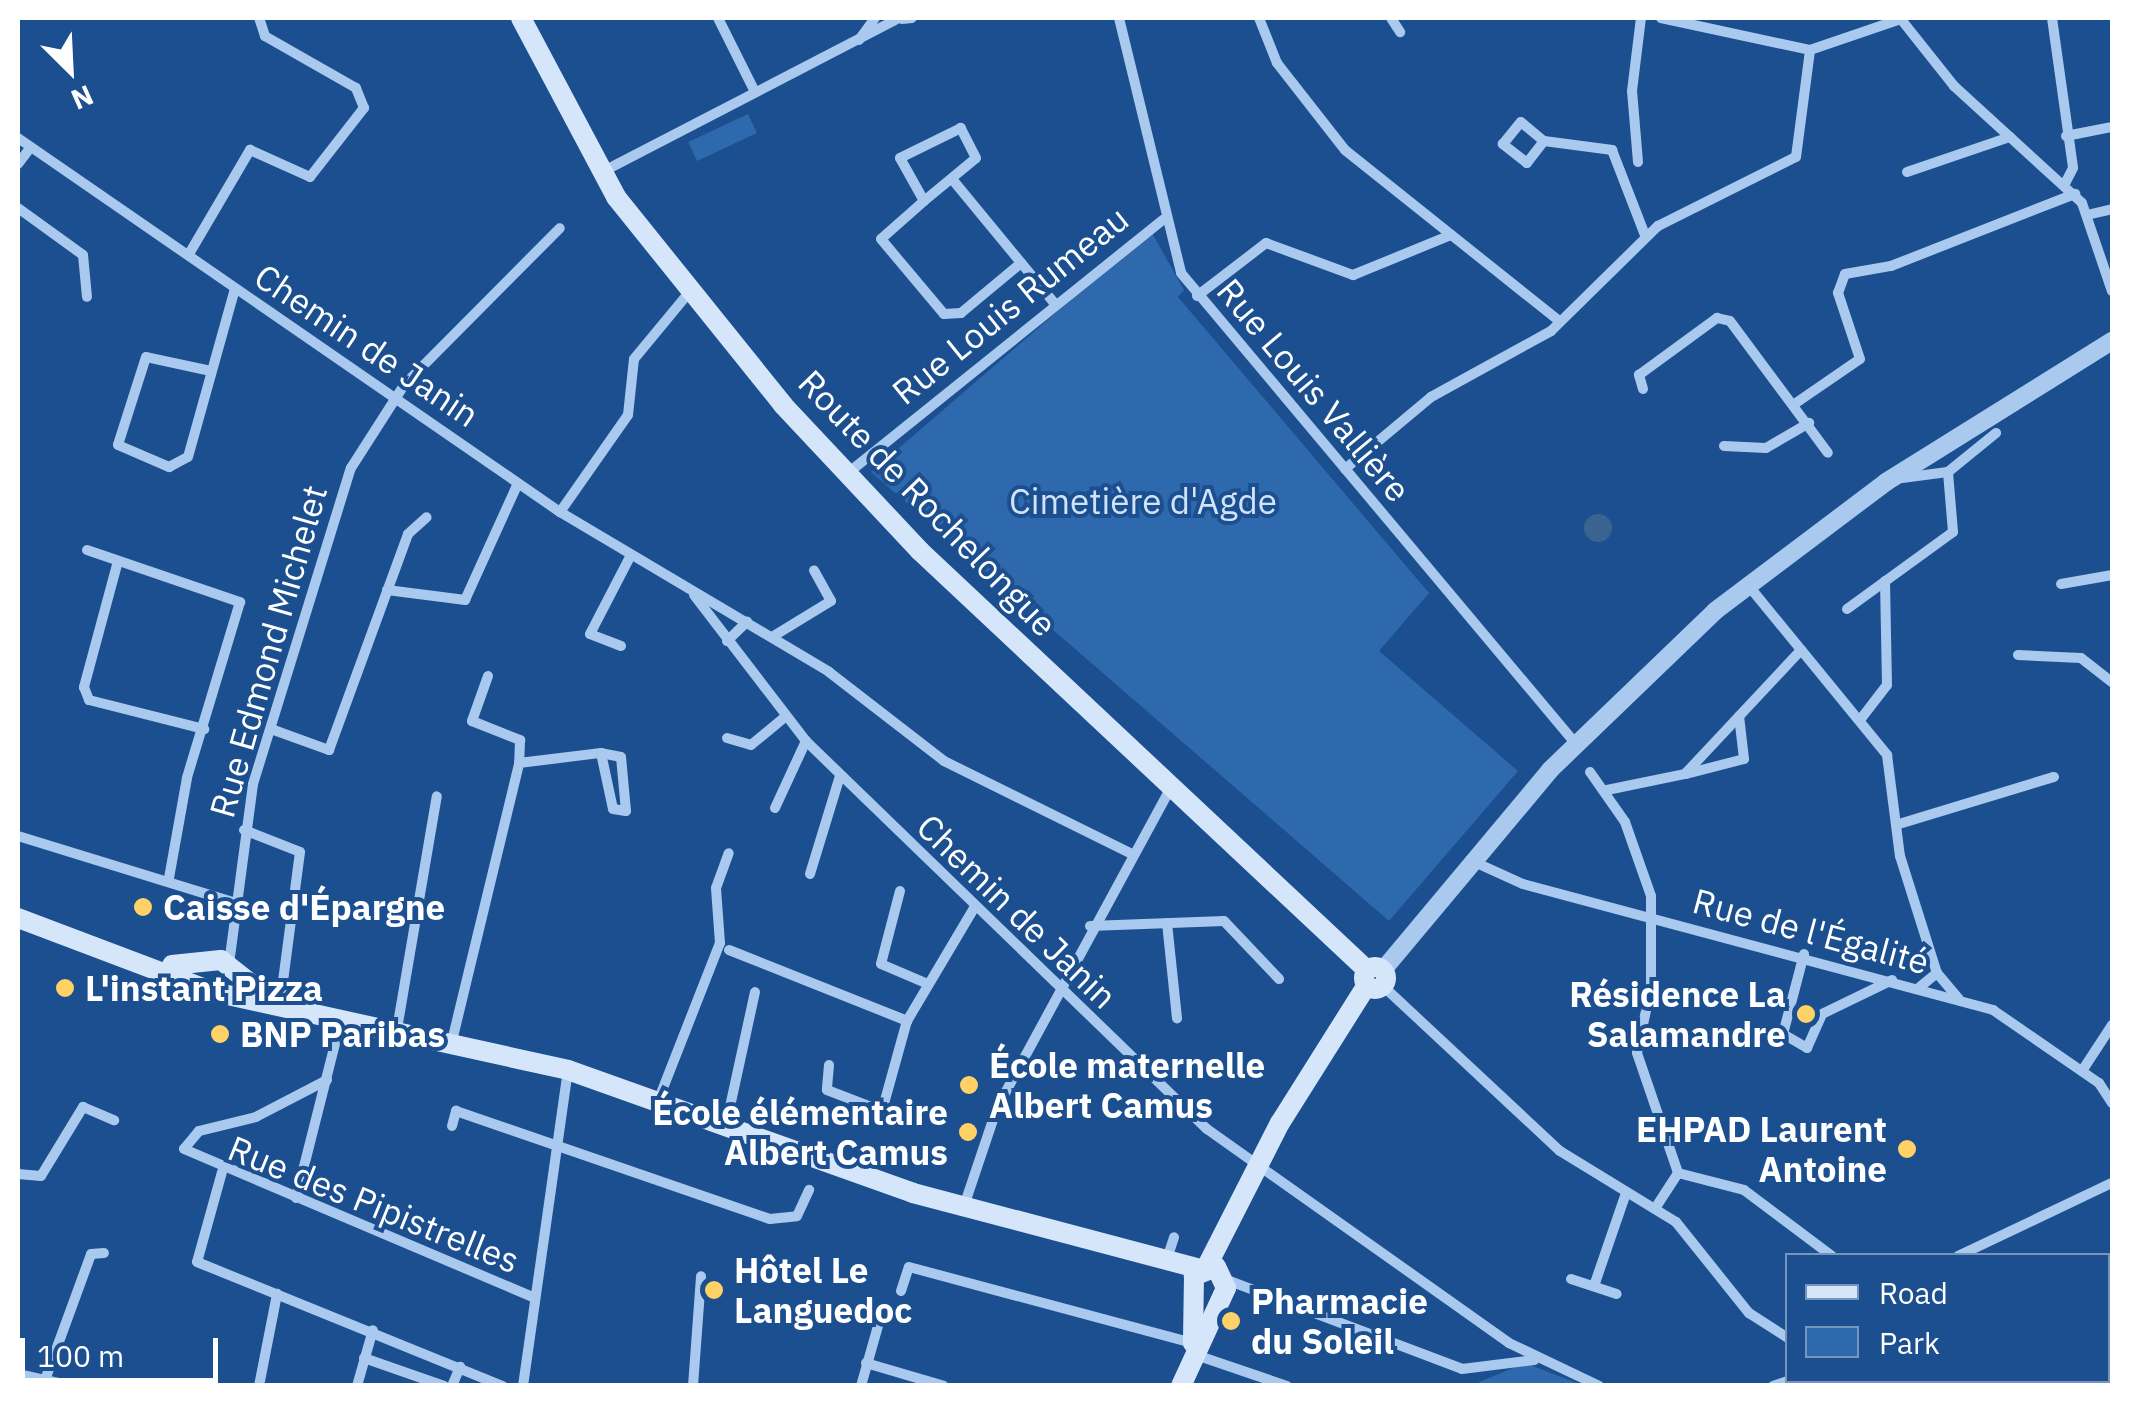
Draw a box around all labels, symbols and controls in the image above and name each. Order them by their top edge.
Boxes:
north arrow [20,20,120,120]
text: N [66,77,99,119]
street label: Rue Louis Rumeau [884,197,1136,413]
street label: Chemin de Janin [247,255,487,435]
street label: Rue Louis Vallière [1209,270,1419,510]
street label: Route de Rochelongue [790,361,1066,645]
street label: Rue Edmond Michelet [200,480,336,822]
park label: Cimetière d'Agde [1009,480,1277,522]
street label: Chemin de Janin [909,805,1125,1017]
street label: Rue de l'Égalité [1688,879,1934,983]
place label: Caisse d'Épargne [163,886,445,928]
marker: Caisse d'Épargne [132,896,154,918]
place label: L'instant Pizza [85,967,323,1009]
place label: Résidence La Salamandre [1569,973,1786,1055]
marker: L'instant Pizza [54,977,76,999]
marker: Résidence La Salamandre [1795,1003,1817,1025]
place label: BNP Paribas [240,1013,445,1055]
marker: BNP Paribas [209,1023,231,1045]
place label: École maternelle Albert Camus [989,1044,1265,1126]
marker: École maternelle Albert Camus [958,1074,980,1096]
place label: École élémentaire Albert Camus [652,1091,948,1173]
place label: EHPAD Laurent Antoine [1636,1108,1887,1190]
marker: École élémentaire Albert Camus [957,1121,979,1143]
street label: Rue des Pipistrelles [223,1127,525,1281]
marker: EHPAD Laurent Antoine [1896,1138,1918,1160]
place label: Hôtel Le Languedoc [734,1249,912,1331]
legend [1785,1253,2110,1383]
text: Road [1879,1273,1948,1312]
marker: Hôtel Le Languedoc [703,1279,725,1301]
place label: Pharmacie du Soleil [1251,1280,1428,1362]
marker: Pharmacie du Soleil [1220,1310,1242,1332]
scale bar [25,1318,222,1380]
text: Park [1879,1323,1940,1362]
text: 100 m [37,1336,124,1375]

